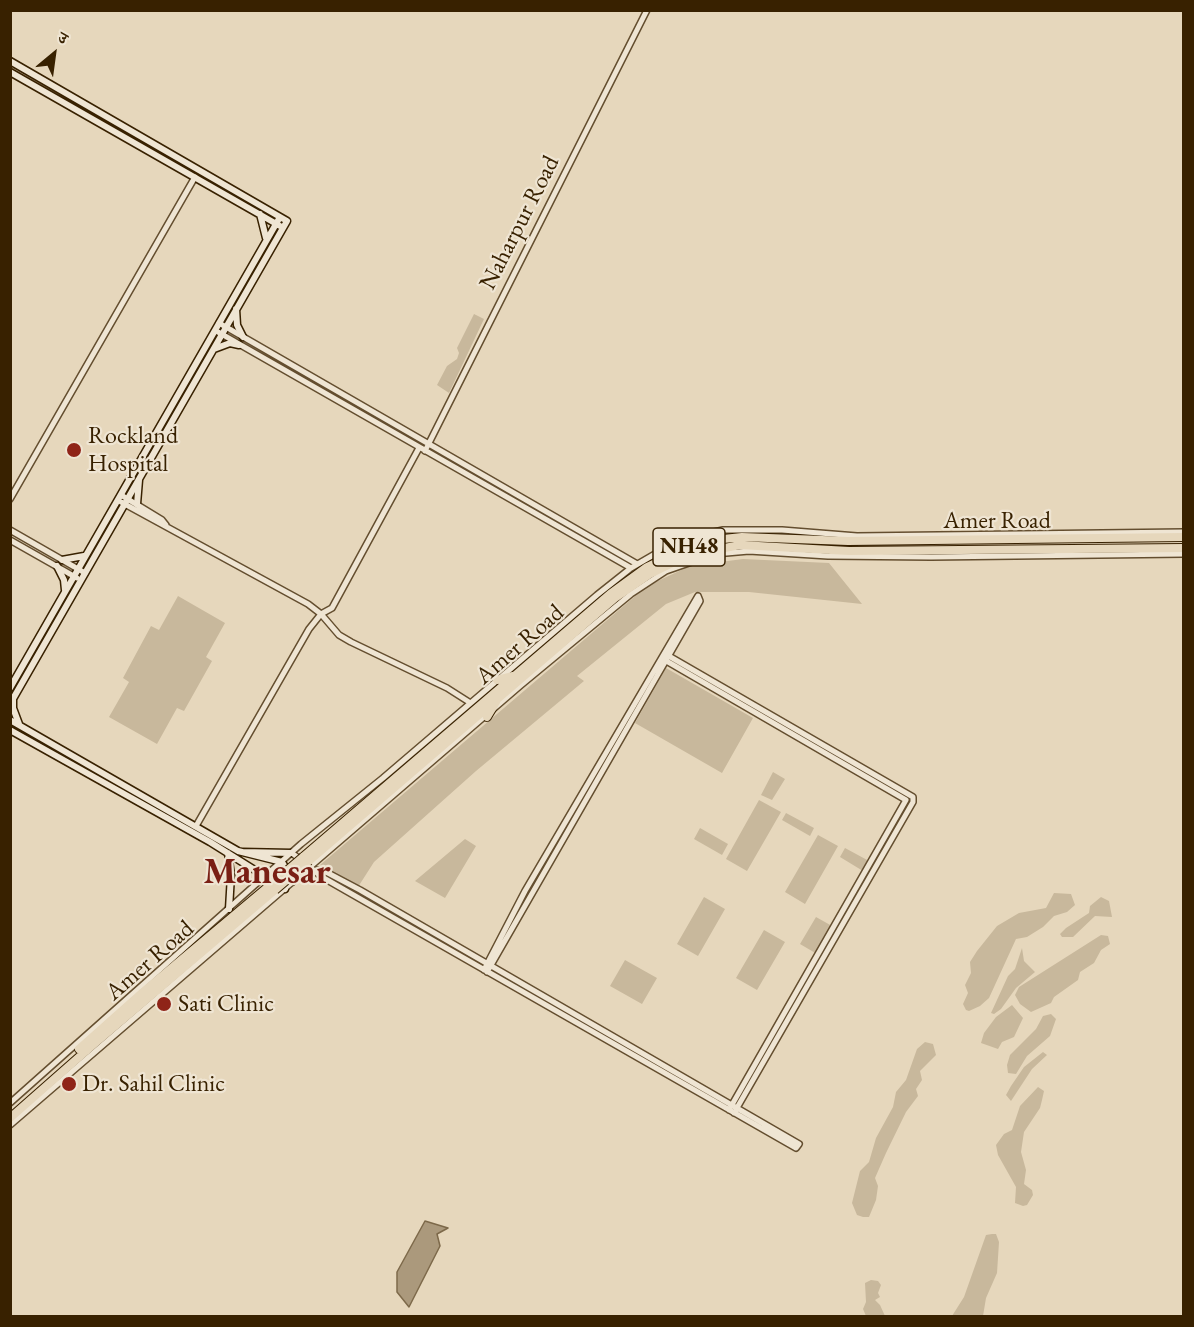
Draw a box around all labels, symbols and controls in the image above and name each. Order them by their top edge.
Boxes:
north arrow [24,24,84,84]
text: उ [54,27,72,49]
street label: Naharpur Road [474,151,566,295]
place label: Rockland Hospital [88,422,178,478]
marker: Rockland Hospital [65,441,83,459]
street label: Amer Road [943,507,1051,535]
road number: NH48 [653,528,725,566]
street label: Amer Road [470,599,570,691]
district label: Manesar [203,851,331,895]
street label: Amer Road [100,915,200,1007]
place label: Sati Clinic [178,990,274,1018]
marker: Sati Clinic [155,995,173,1013]
place label: Dr. Sahil Clinic [82,1070,225,1098]
marker: Dr. Sahil Clinic [60,1075,78,1093]

